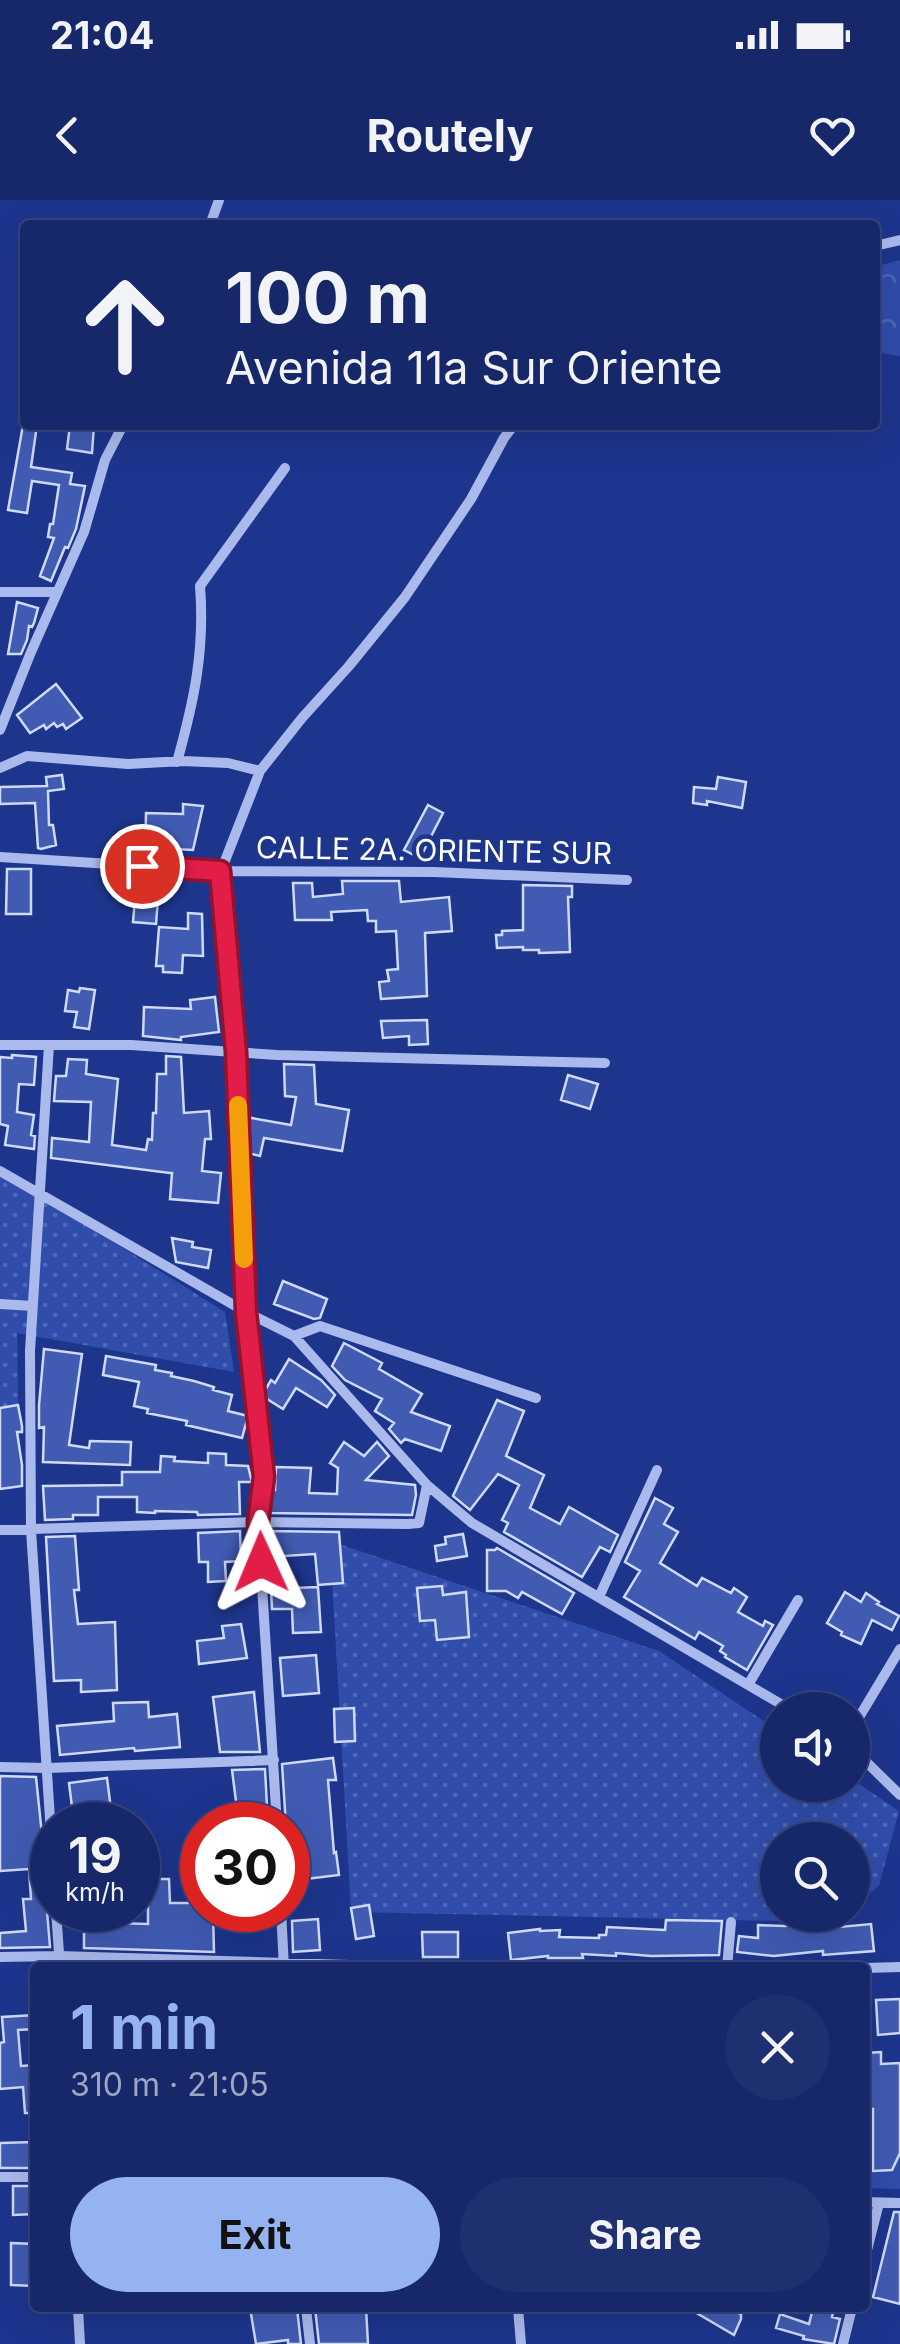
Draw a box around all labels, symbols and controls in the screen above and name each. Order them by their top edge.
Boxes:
text: 21:04 [50,12,154,58]
icon: back [40,108,95,163]
text: Routely [366,108,534,163]
icon: heart [805,108,860,163]
text: 100 m [225,255,430,340]
icon: ahead [60,260,190,390]
text: Avenida 11a Sur Oriente [225,340,723,395]
pin [100,824,185,909]
street label: CALLE 2A. ORIENTE SUR [256,829,612,871]
icon: arrive [115,839,170,894]
position arrow [209,1510,313,1614]
map controls [760,1692,870,1932]
button: sound [760,1692,870,1802]
speed limit sign: 30 [180,1802,310,1932]
button: search [760,1822,870,1932]
text: 19 [68,1825,122,1885]
text: km/h [65,1877,125,1907]
text: 1 min [70,1991,218,2063]
button: close [725,1995,830,2100]
text: 310 m · 21:05 [70,2065,269,2104]
button: Exit [70,2177,440,2292]
button: Share [460,2177,830,2292]

